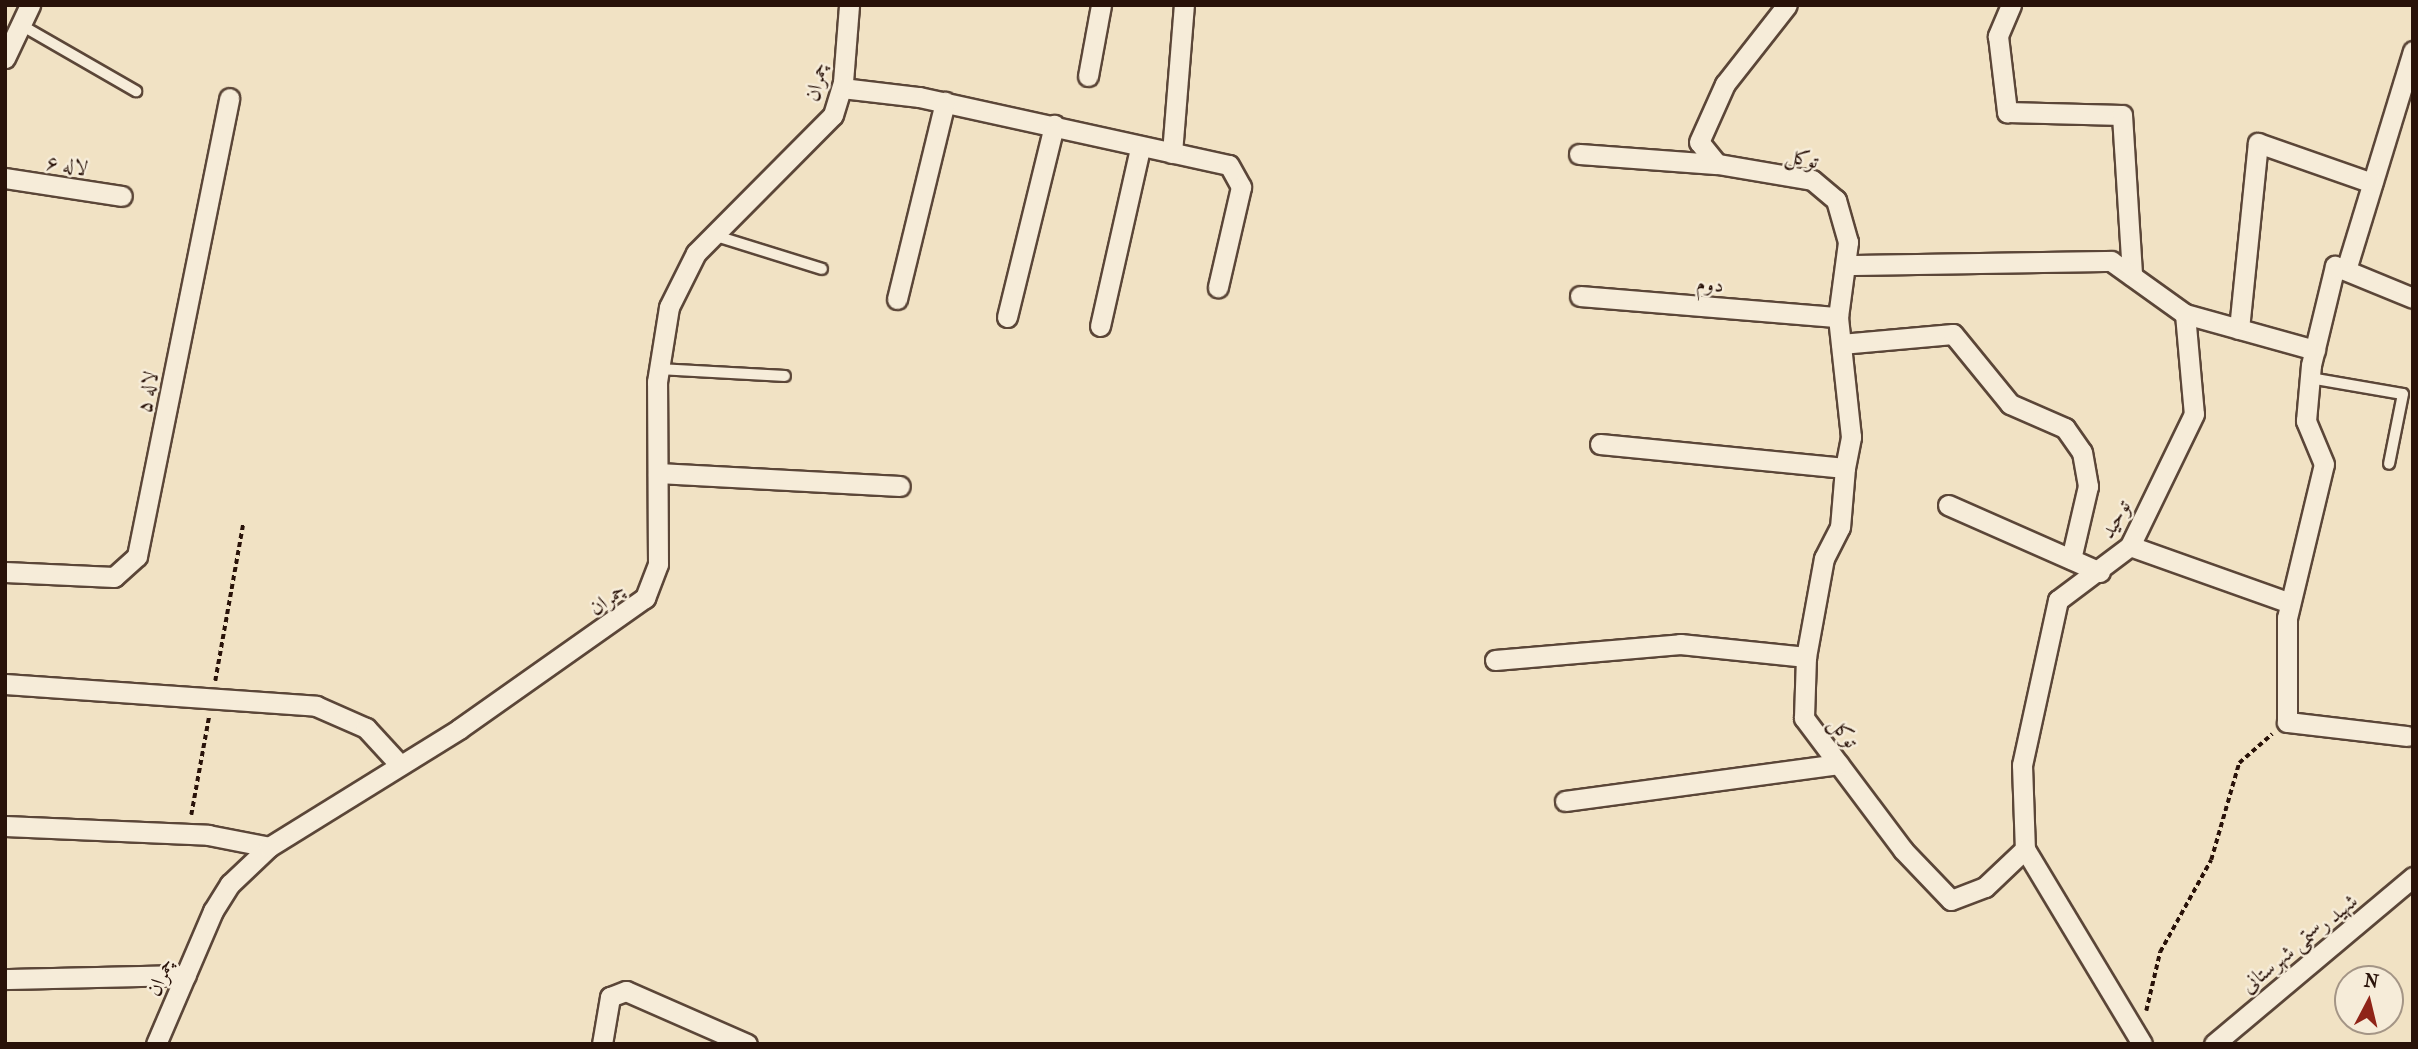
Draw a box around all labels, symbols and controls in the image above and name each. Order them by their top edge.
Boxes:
street label: چمران [799,60,833,104]
street label: توکل [1783,142,1821,174]
street label: لاله ۶ [44,149,90,181]
street label: دوم [1695,270,1725,298]
street label: لاله ۵ [131,369,163,415]
street label: توحید [2094,495,2136,543]
street label: چمران [584,577,630,621]
street label: توکل [1824,711,1864,753]
street label: شهید رستمی شهرستانی [2235,888,2363,998]
street label: چمران [141,954,179,1000]
north arrow [2334,965,2404,1035]
text: N [2363,969,2380,993]

